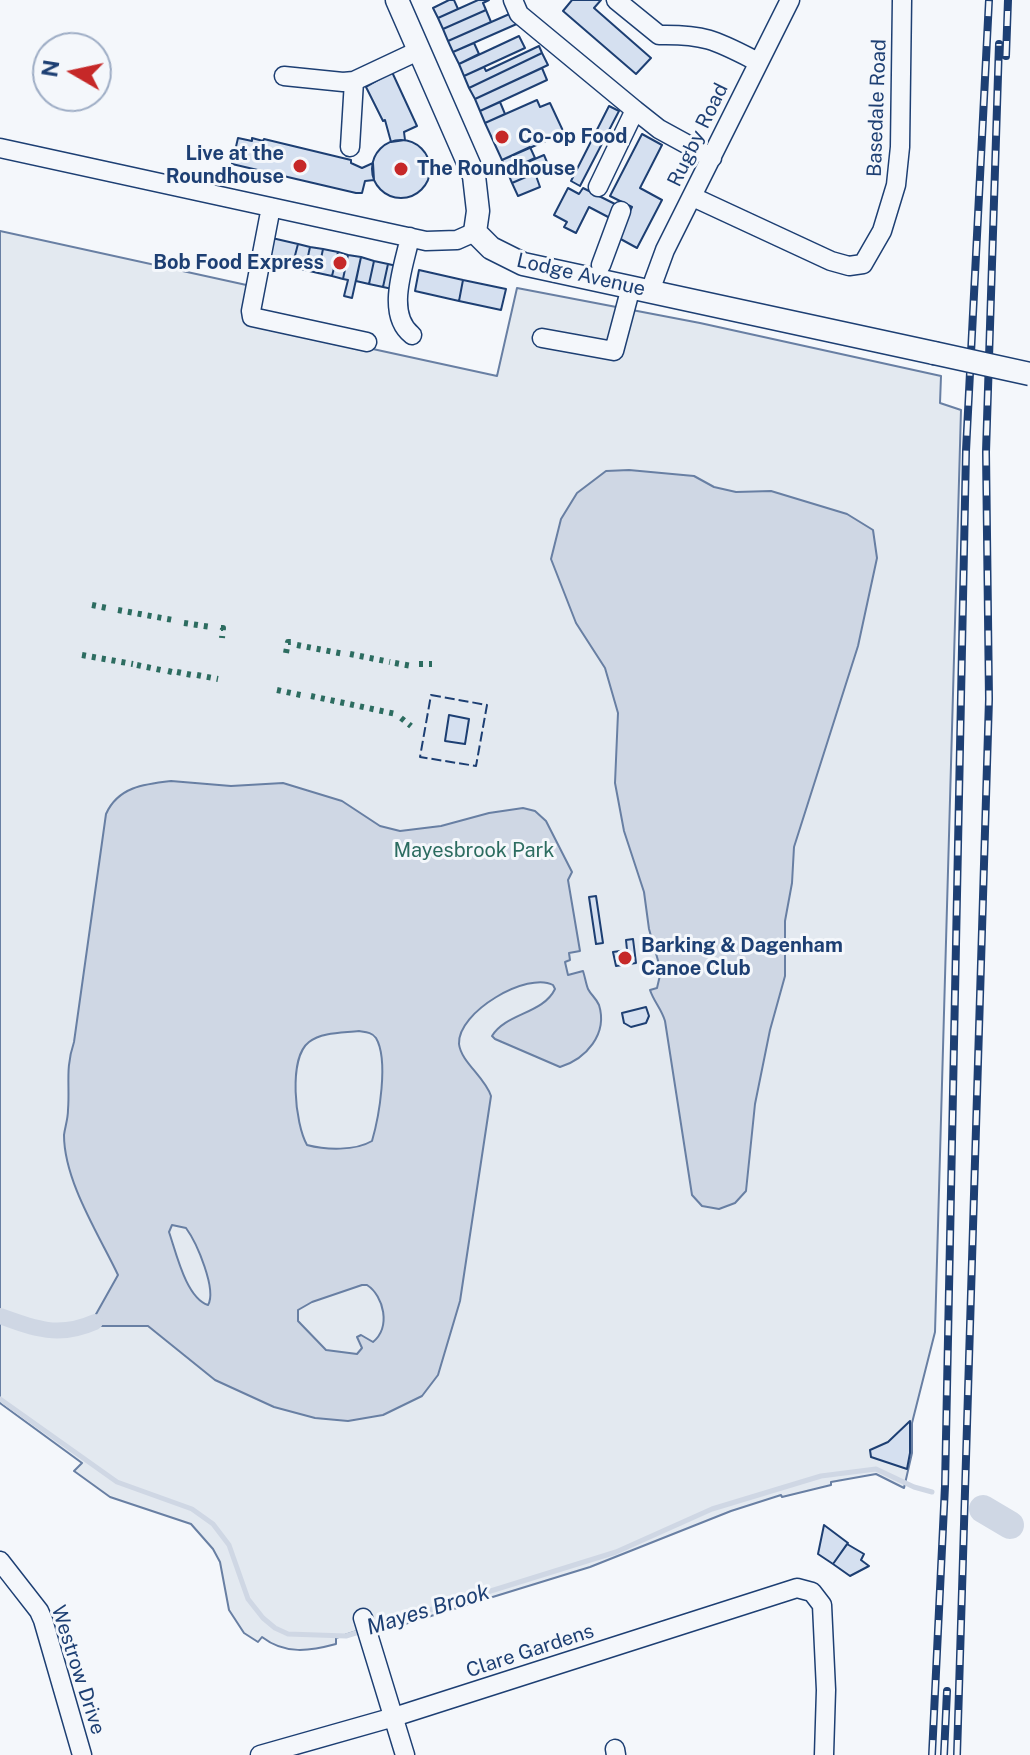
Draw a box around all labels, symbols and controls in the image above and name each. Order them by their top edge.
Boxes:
north arrow [32,32,112,112]
street label: Basedale Road [863,39,891,177]
text: N [36,58,64,79]
street label: Rugby Road [663,79,733,191]
place label: Co-op Food [518,125,627,149]
marker: Co-op Food [493,128,511,146]
place label: Live at the Roundhouse [166,142,284,189]
marker: Live at the Roundhouse [291,157,309,175]
place label: The Roundhouse [417,157,576,181]
marker: The Roundhouse [392,160,410,178]
street label: Lodge Avenue [514,249,648,301]
place label: Bob Food Express [153,251,324,275]
marker: Bob Food Express [331,254,349,272]
park label: Mayesbrook Park [393,839,555,863]
place label: Barking & Dagenham Canoe Club [641,934,843,981]
marker: Barking & Dagenham Canoe Club [616,949,634,967]
water label: Mayes Brook [363,1579,493,1641]
street label: Westrow Drive [46,1602,110,1738]
street label: Clare Gardens [463,1619,597,1683]

